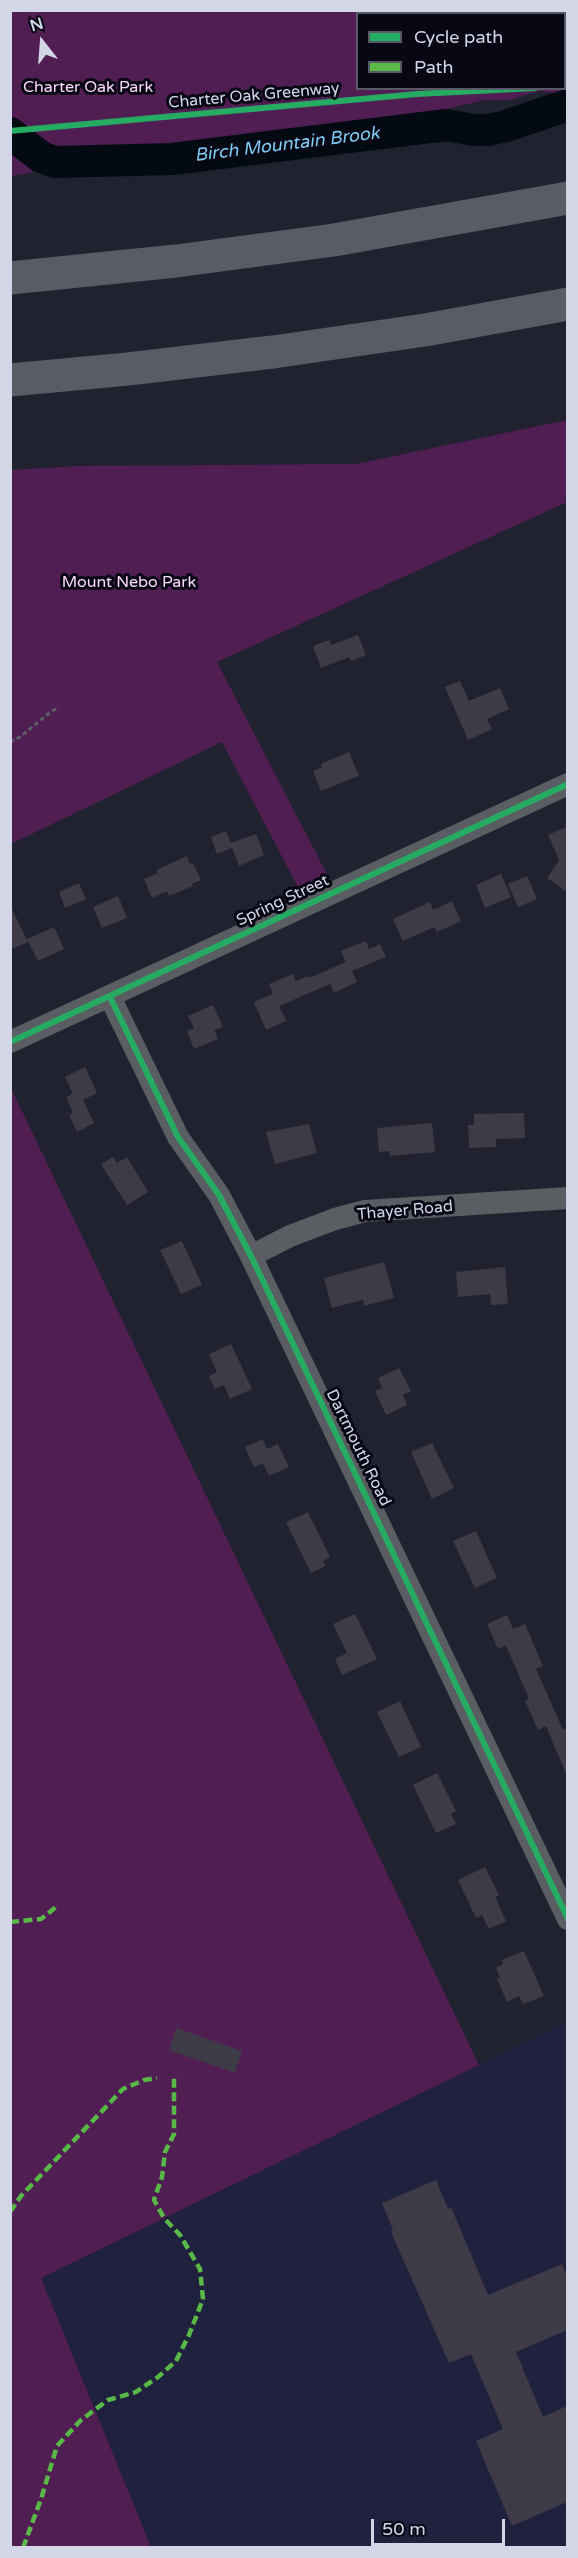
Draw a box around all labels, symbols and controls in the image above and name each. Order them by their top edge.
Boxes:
north arrow [12,12,72,72]
legend [356,12,566,90]
text: N [28,13,46,36]
text: Cycle path [414,26,503,48]
text: Path [414,56,453,78]
park label: Charter Oak Park [23,78,153,98]
street label: Charter Oak Greenway [168,79,340,113]
water label: Birch Mountain Brook [193,123,381,167]
park label: Mount Nebo Park [62,573,196,593]
street label: Spring Street [234,871,332,931]
street label: Thayer Road [356,1197,454,1225]
street label: Dartmouth Road [321,1387,395,1509]
scale bar [374,2507,508,2545]
text: 50 m [382,2518,426,2540]

